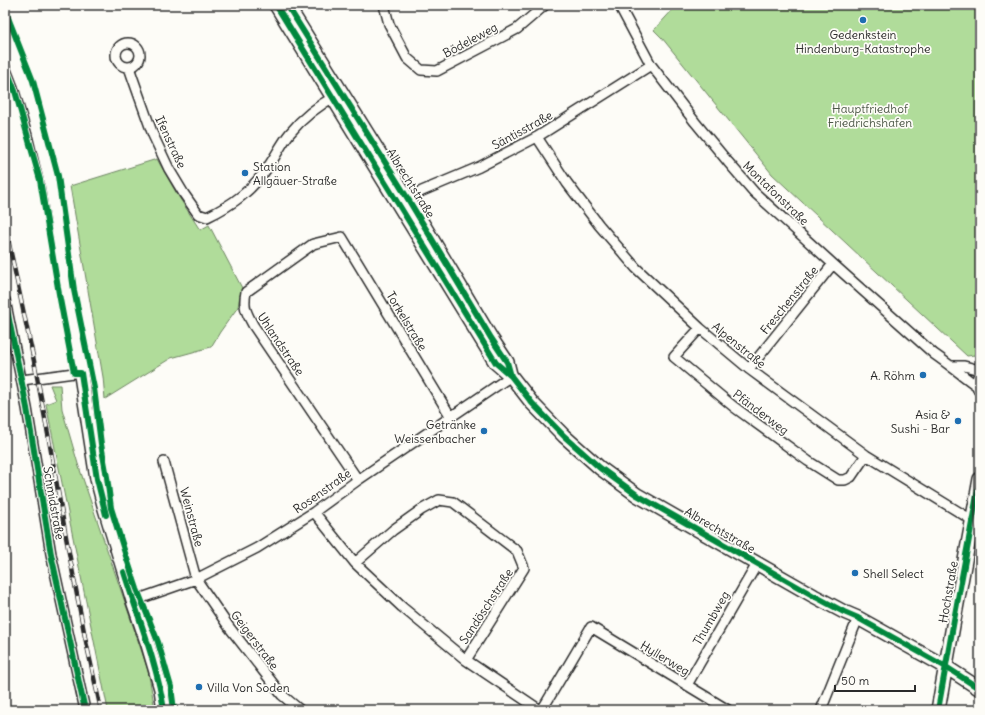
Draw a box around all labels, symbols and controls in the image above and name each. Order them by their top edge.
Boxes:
marker: Gedenkstein Hindenburg-Katastrophe [858,15,868,25]
street label: Bödeleweg [440,19,500,61]
place label: Gedenkstein Hindenburg-Katastrophe [795,27,931,56]
park label: Hauptfriedhof Friedrichshafen [828,101,912,130]
street label: Säntisstraße [489,107,555,153]
street label: Ifenstraße [152,113,190,171]
street label: Albrechtstraße [384,145,438,221]
street label: Montafonstraße [740,158,812,228]
place label: Station Allgäuer-Straße [253,159,337,188]
marker: Station Allgäuer-Straße [240,168,250,178]
street label: Freschenstraße [757,263,821,337]
street label: Torkelstraße [383,289,431,353]
street label: Uhlandstraße [254,310,308,378]
street label: Alpenstraße [709,319,769,371]
place label: A. Röhm [870,368,915,383]
marker: A. Röhm [918,370,928,380]
street label: Pfänderweg [730,386,792,438]
place label: Asia & Sushi - Bar [891,407,950,436]
marker: Asia & Sushi - Bar [953,416,963,426]
place label: Getränke Weissenbacher [394,417,476,446]
marker: Getränke Weissenbacher [479,426,489,436]
street label: Schmidstraße [40,465,68,541]
street label: Rosenstraße [290,466,354,516]
street label: Weinstraße [177,486,207,548]
street label: Albrechtstraße [682,504,758,556]
street label: Hochstraße [935,560,961,624]
street label: Sandöschstraße [456,565,516,647]
place label: Shell Select [863,566,924,581]
marker: Shell Select [850,568,860,578]
street label: Thumbweg [690,588,732,648]
street label: Geigerstraße [228,608,282,672]
street label: Hyllerweg [638,637,692,679]
scale bar [835,667,915,693]
text: 50 m [841,673,870,688]
place label: Villa Von Soden [207,680,290,695]
marker: Villa Von Soden [194,682,204,692]

